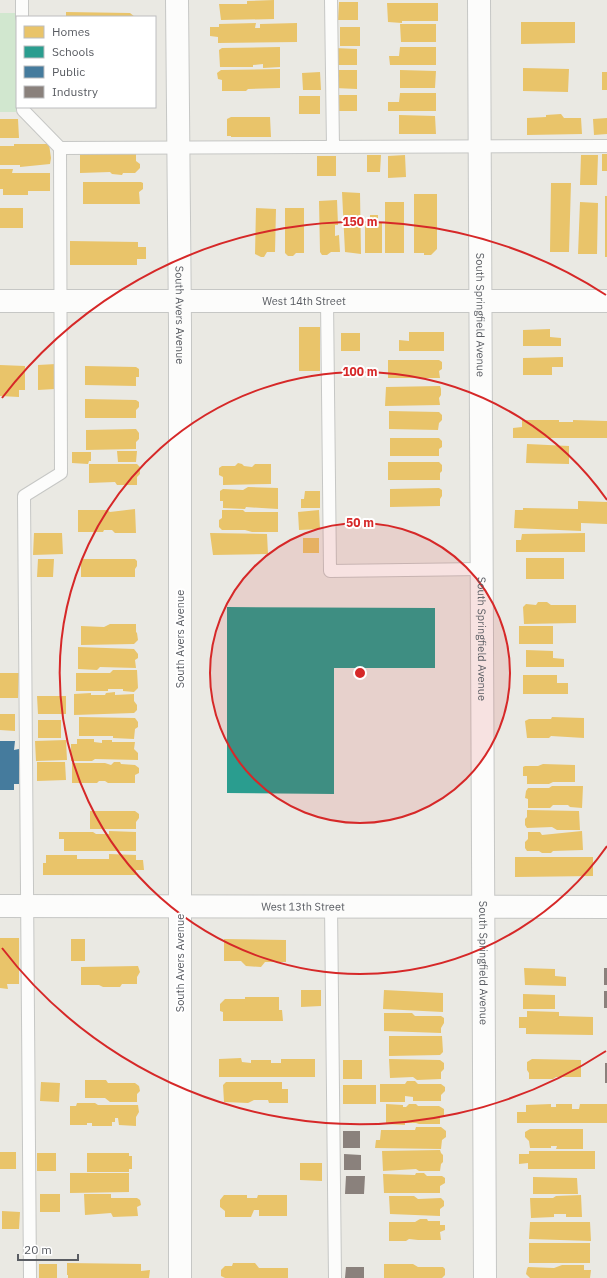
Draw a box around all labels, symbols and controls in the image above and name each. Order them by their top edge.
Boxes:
legend [16,16,156,108]
text: Homes [52,24,90,39]
text: Schools [52,44,95,59]
text: Public [52,64,85,79]
text: Industry [52,84,98,99]
text: 150 m [342,214,378,229]
street label: South Springfield Avenue [473,253,488,377]
street label: South Avers Avenue [172,266,187,364]
street label: West 14th Street [262,294,346,308]
text: 100 m [342,364,378,379]
text: 50 m [346,515,374,530]
street label: South Springfield Avenue [475,577,489,701]
street label: South Avers Avenue [173,590,187,688]
centre of rings [353,666,367,680]
street label: West 13th Street [261,899,345,914]
street label: South Springfield Avenue [476,901,491,1025]
street label: South Avers Avenue [173,914,187,1012]
scale bar [18,1236,78,1262]
text: 20 m [24,1242,52,1257]

